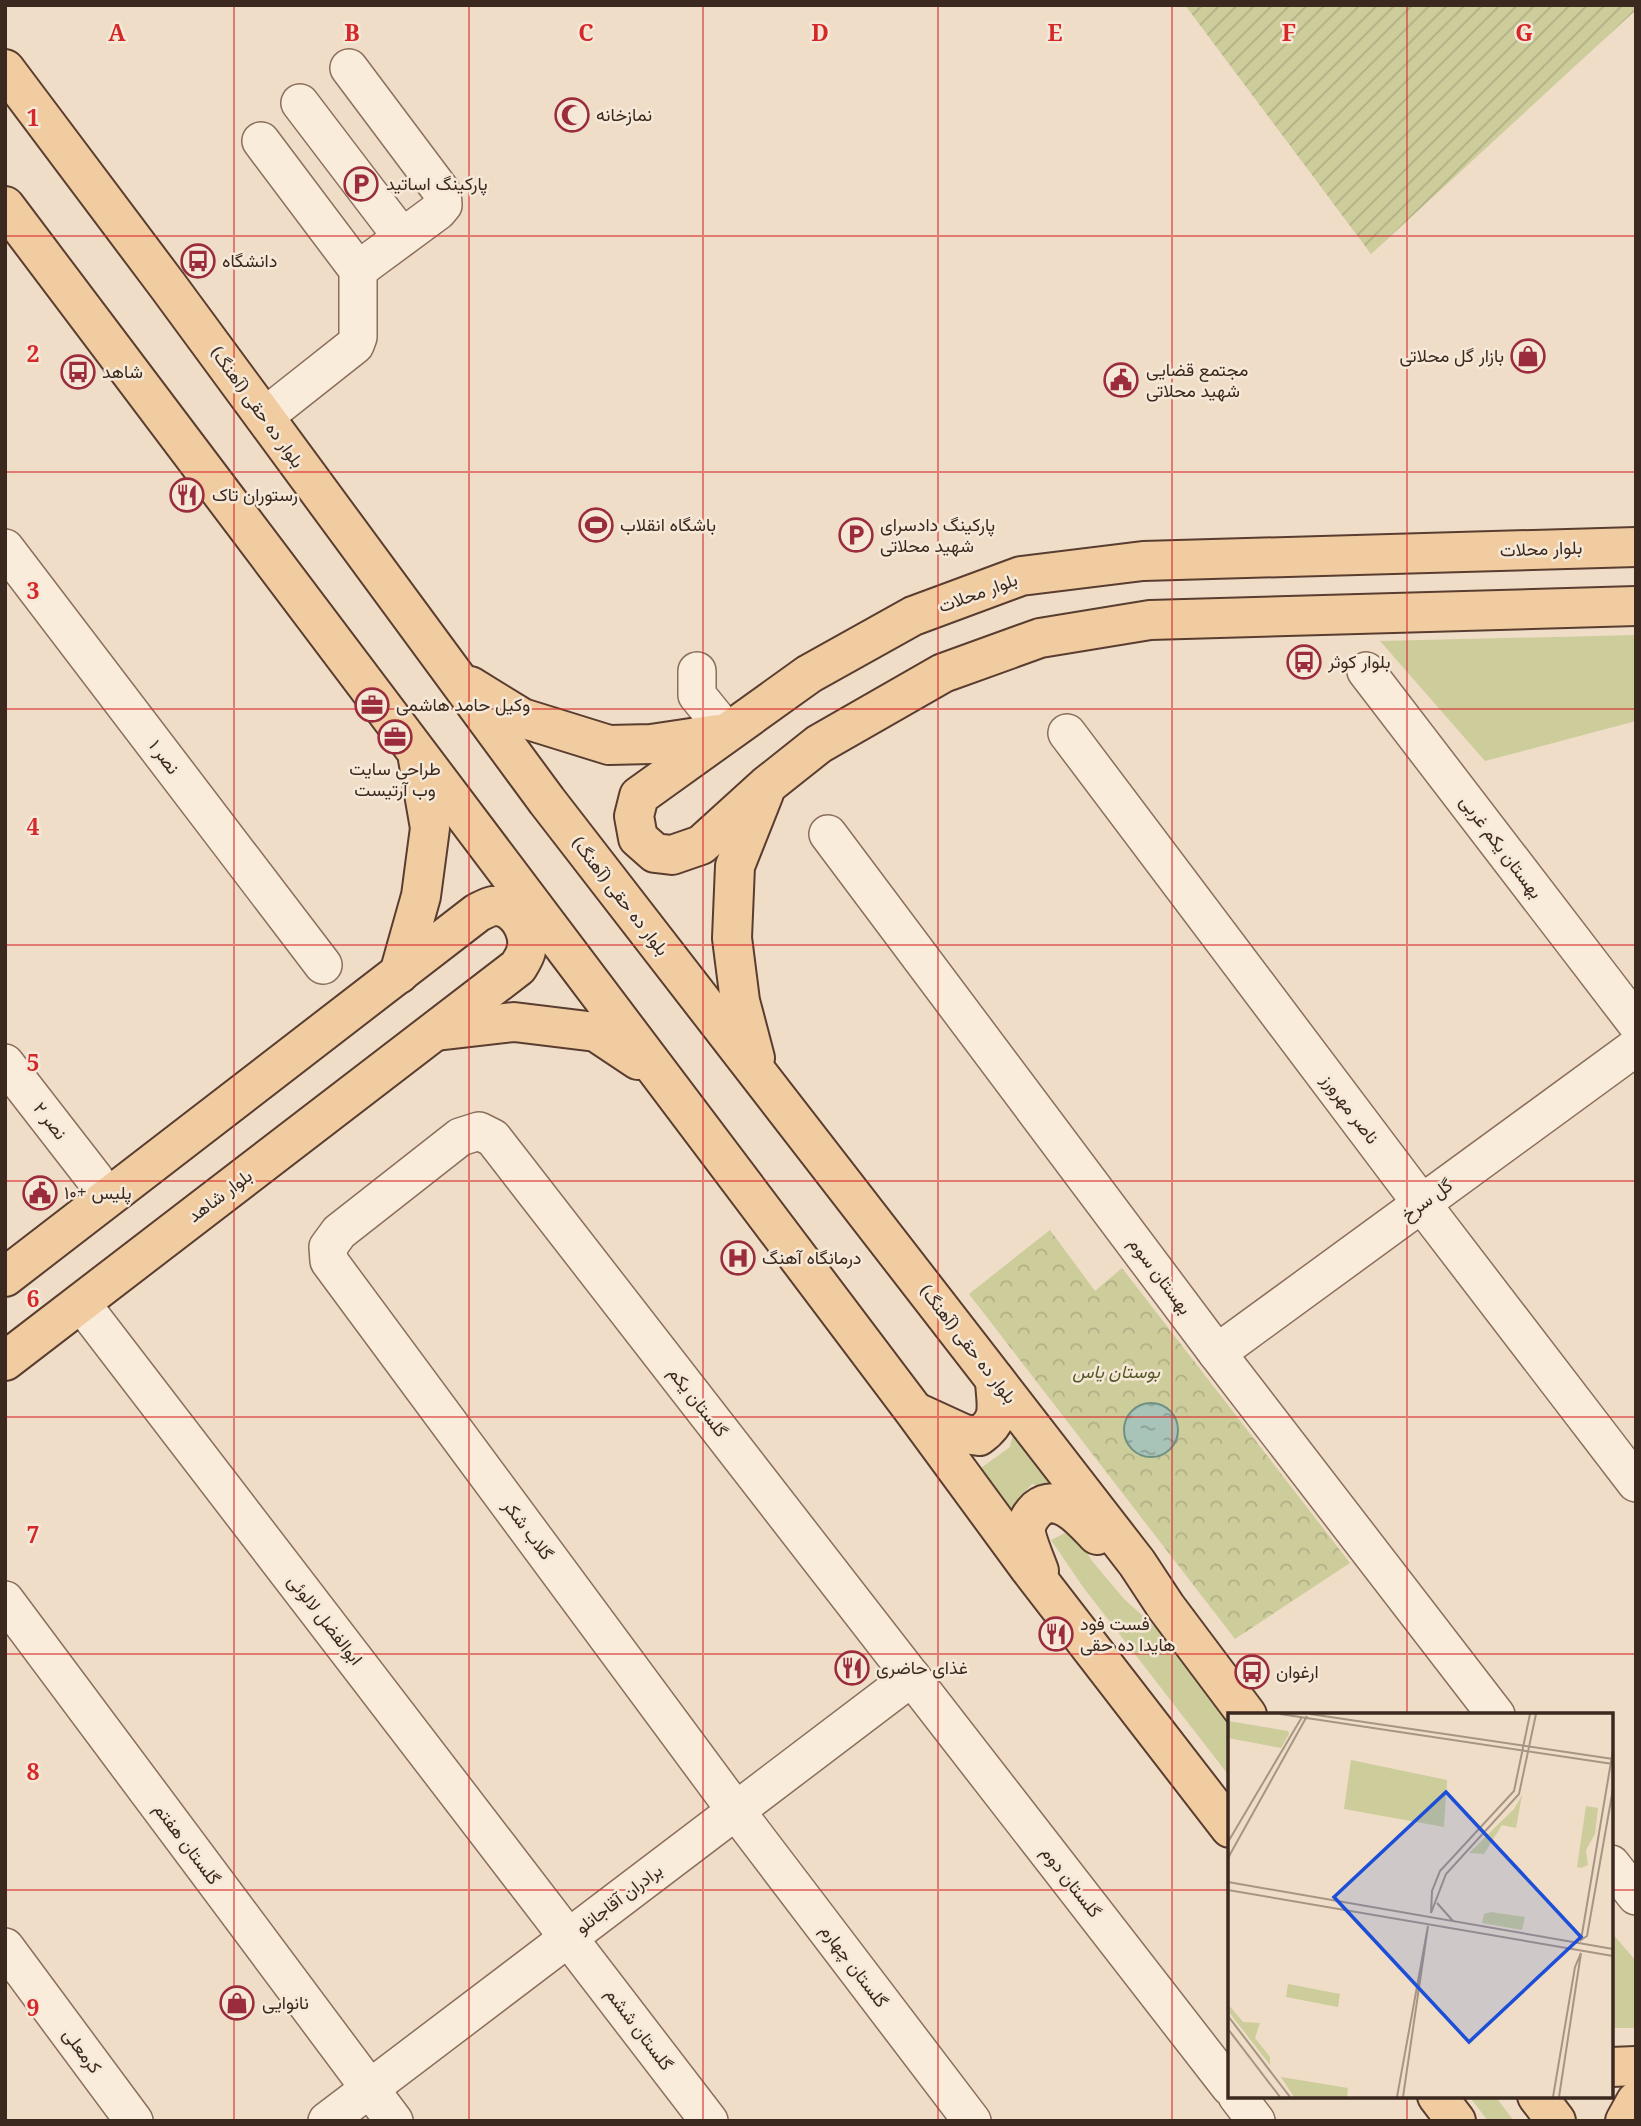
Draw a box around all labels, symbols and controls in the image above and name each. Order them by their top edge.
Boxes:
text: A [108,16,126,48]
text: B [344,16,360,48]
text: C [578,16,594,48]
text: D [811,16,829,48]
text: E [1047,16,1063,48]
text: F [1282,16,1296,48]
text: G [1515,16,1533,48]
mosque icon: نمازخانه [553,96,591,134]
text: 1 [27,101,40,133]
place label: نمازخانه [596,102,652,126]
parking icon: پارکینگ اساتید [342,165,380,203]
place label: پارکینگ اساتید [386,171,488,196]
bus stop icon: دانشگاه [179,242,217,280]
place label: دانشگاه [222,248,277,272]
text: 2 [27,337,40,369]
shop icon: بازار گل محلاتی [1509,337,1547,375]
street label: بلوار ده حقی (آهنگ) [205,341,310,472]
place label: بازار گل محلاتی [1399,343,1504,367]
bus stop icon: شاهد [59,353,97,391]
place label: مجتمع قضایی شهید محلاتی [1146,357,1248,402]
place label: شاهد [102,359,143,383]
public building icon: مجتمع قضایی شهید محلاتی [1102,361,1140,399]
restaurant icon: رستوران تاک [168,476,206,514]
place label: رستوران تاک [212,482,298,506]
sports icon: باشگاه انقلاب [577,506,615,544]
place label: باشگاه انقلاب [620,512,716,536]
place label: پارکینگ دادسرای شهید محلاتی [880,512,995,557]
parking icon: پارکینگ دادسرای شهید محلاتی [837,516,875,554]
street label: بلوار محلات [1499,535,1583,561]
street label: بلوار محلات [935,567,1021,617]
text: 3 [27,574,40,606]
bus stop icon: بلوار کوثر [1285,643,1323,681]
place label: بلوار کوثر [1327,649,1391,673]
office icon: وکیل حامد هاشمی [353,686,391,724]
place label: وکیل حامد هاشمی [396,692,530,716]
office icon: طراحی سایت وب آرتیست [376,718,414,756]
street label: نصر ۱ [144,734,186,779]
place label: طراحی سایت وب آرتیست [349,756,441,801]
street label: بهستان یکم غربی [1454,790,1549,903]
text: 4 [27,810,40,842]
street label: بلوار ده حقی (آهنگ) [567,831,675,960]
text: 5 [27,1046,40,1078]
street label: ناصر مهرورز [1316,1068,1385,1148]
street label: نصر ۲ [29,1097,73,1144]
street label: بلوار شاهد [182,1163,257,1227]
street label: گل سرخ [1396,1172,1457,1227]
public building icon: پلیس +۱۰ [21,1174,59,1212]
place label: پلیس +۱۰ [64,1180,132,1205]
street label: بهستان سوم [1123,1232,1198,1319]
hospital icon: درمانگاه آهنگ [719,1239,757,1277]
place label: درمانگاه آهنگ [762,1245,861,1269]
street label: بلوار ده حقی (آهنگ) [915,1279,1023,1408]
text: 6 [27,1282,40,1314]
park label: بوستان یاس [1072,1359,1160,1383]
street label: گلستان یکم [663,1361,734,1442]
street label: گلاب شکر [498,1494,559,1564]
text: 7 [27,1518,40,1550]
street label: ابوالفضل لالوئی [283,1569,369,1670]
place label: فست فود هایدا ده حقی [1080,1611,1176,1656]
restaurant icon: فست فود هایدا ده حقی [1037,1615,1075,1653]
restaurant icon: غذای حاضری [833,1649,871,1687]
bus stop icon: ارغوان [1233,1653,1271,1691]
place label: غذای حاضری [876,1655,968,1679]
place label: ارغوان [1276,1659,1319,1683]
inset map [1228,1713,1613,2098]
text: 8 [27,1755,40,1787]
street label: گلستان هفتم [148,1798,226,1890]
street label: گلستان دوم [1035,1841,1107,1923]
street label: برادران آقاجانلو [570,1858,667,1939]
street label: گلستان چهارم [815,1919,894,2013]
street label: گلستان ششم [600,1982,679,2075]
shop icon: نانوایی [218,1984,256,2022]
place label: نانوایی [262,1990,309,2014]
text: 9 [27,1991,40,2023]
street label: کرمعلی [58,2023,108,2078]

